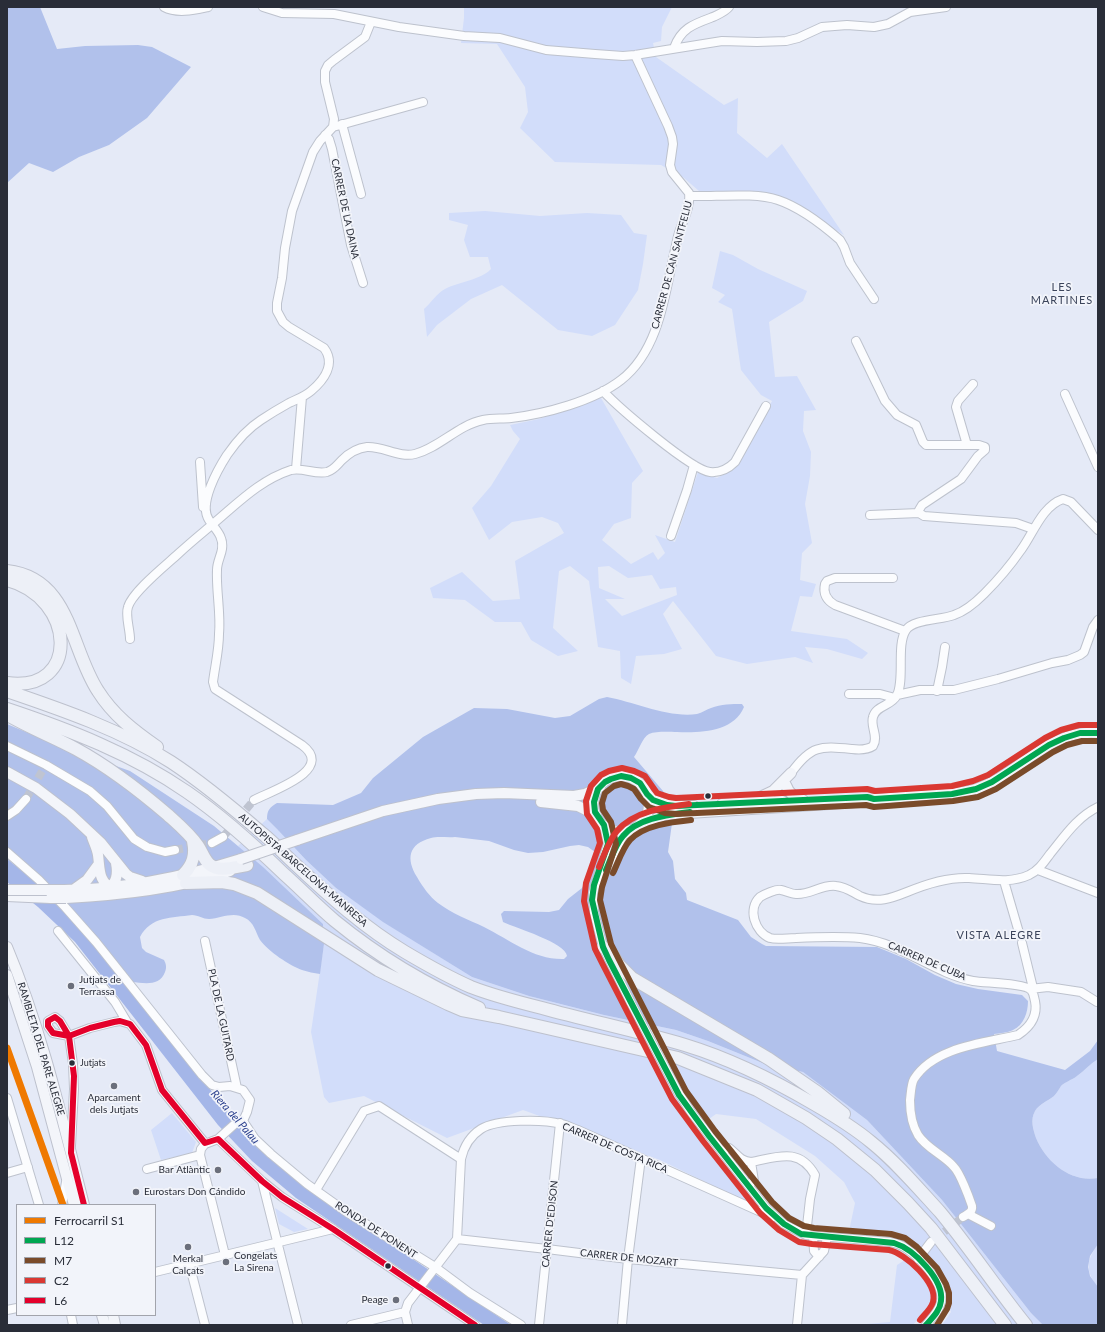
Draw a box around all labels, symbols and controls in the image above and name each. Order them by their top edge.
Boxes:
street label: CARRER DE LA DAINA [328,158,362,260]
street label: CARRER DE CAN SANTFELIU [649,199,695,331]
district label: LES MARTINES [1031,280,1093,306]
unlabelled marker [703,791,713,801]
street label: AUTOPISTA BARCELONA-MANRESA [236,811,370,929]
district label: VISTA ALEGRE [956,928,1042,942]
street label: CARRER DE CUBA [886,939,968,983]
street label: PLA DE LA GUITARD [205,968,237,1062]
place label: Jutjats de Terrassa [79,974,121,998]
street label: RAMBLETA DEL PARE ALEGRE [15,981,67,1117]
marker: Jutjats de Terrassa [66,981,76,991]
marker: Jutjats [67,1058,77,1068]
place label: Jutjats [80,1058,106,1068]
marker: Aparcament dels Jutjats [109,1081,119,1091]
water label: Riera del Palau [208,1087,262,1147]
place label: Aparcament dels Jutjats [87,1092,141,1116]
street label: CARRER DE COSTA RICA [560,1120,670,1176]
place label: Bar Atlàntic [159,1164,210,1176]
marker: Bar Atlàntic [213,1165,223,1175]
street label: CARRER D'EDISON [539,1180,561,1268]
place label: Eurostars Don Cándido [144,1186,245,1198]
marker: Eurostars Don Cándido [131,1187,141,1197]
street label: RONDA DE PONENT [333,1199,419,1261]
legend [16,1204,156,1316]
text: Ferrocarril S1 [54,1213,125,1228]
text: L12 [54,1233,74,1248]
marker: Merkal Calçats [183,1242,193,1252]
street label: CARRER DE MOZART [579,1247,679,1269]
place label: Congelats La Sirena [234,1250,277,1274]
text: M7 [54,1253,72,1268]
place label: Merkal Calçats [172,1253,204,1276]
marker: Congelats La Sirena [221,1257,231,1267]
unlabelled marker [383,1261,393,1271]
text: C2 [54,1273,69,1288]
text: L6 [54,1293,67,1308]
place label: Peage [362,1294,388,1306]
marker: Peage [391,1295,401,1305]

